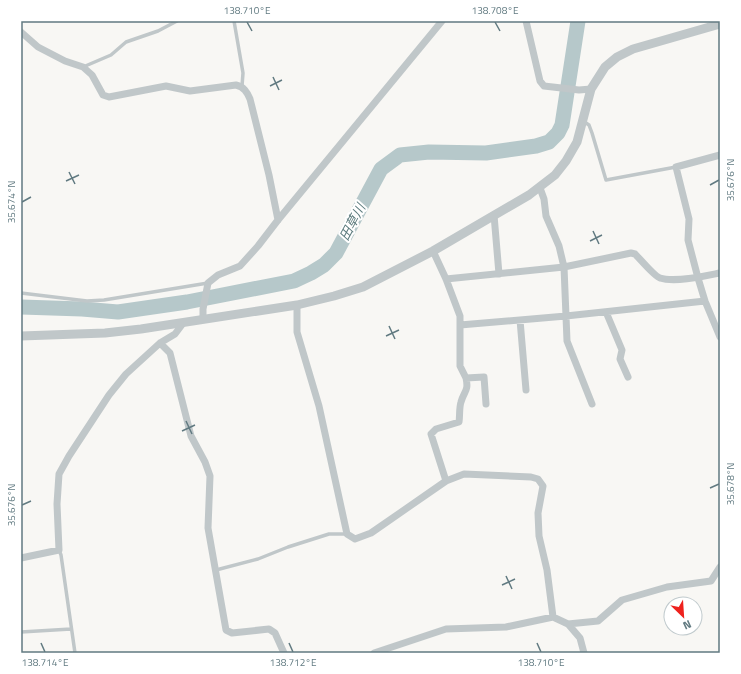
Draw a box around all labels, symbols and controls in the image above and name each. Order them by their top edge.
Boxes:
text: 138.710°E [224,3,271,18]
text: 138.708°E [472,3,519,18]
text: 35.676°N [723,159,738,201]
text: 35.674°N [4,181,19,223]
water label: 田草川 [334,198,371,244]
text: 35.678°N [723,463,738,505]
text: 35.676°N [4,484,19,526]
north arrow [663,596,703,636]
text: N [680,616,694,634]
text: 138.714°E [22,655,69,670]
text: 138.712°E [270,655,317,670]
text: 138.710°E [518,655,565,670]

